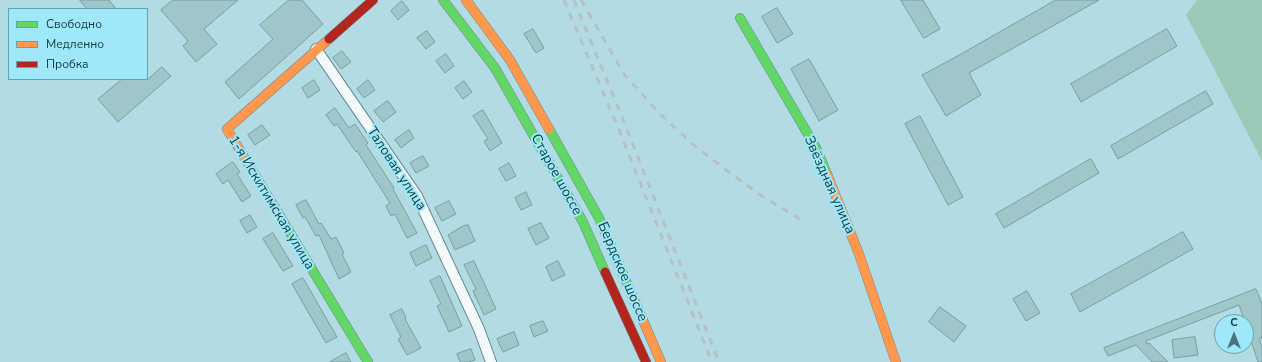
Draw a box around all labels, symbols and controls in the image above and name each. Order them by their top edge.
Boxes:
legend [8,8,148,80]
text: Свободно [46,16,102,32]
text: Медленно [46,36,104,52]
text: Пробка [46,56,89,72]
street label: Таловая улица [363,124,429,214]
street label: Старое шоссе [527,131,585,219]
street label: 1-я Искитимская улица [224,133,318,273]
street label: Звёздная улица [800,133,858,237]
street label: Бердское шоссе [593,220,651,324]
north arrow [1214,314,1254,354]
text: С [1230,315,1238,330]

